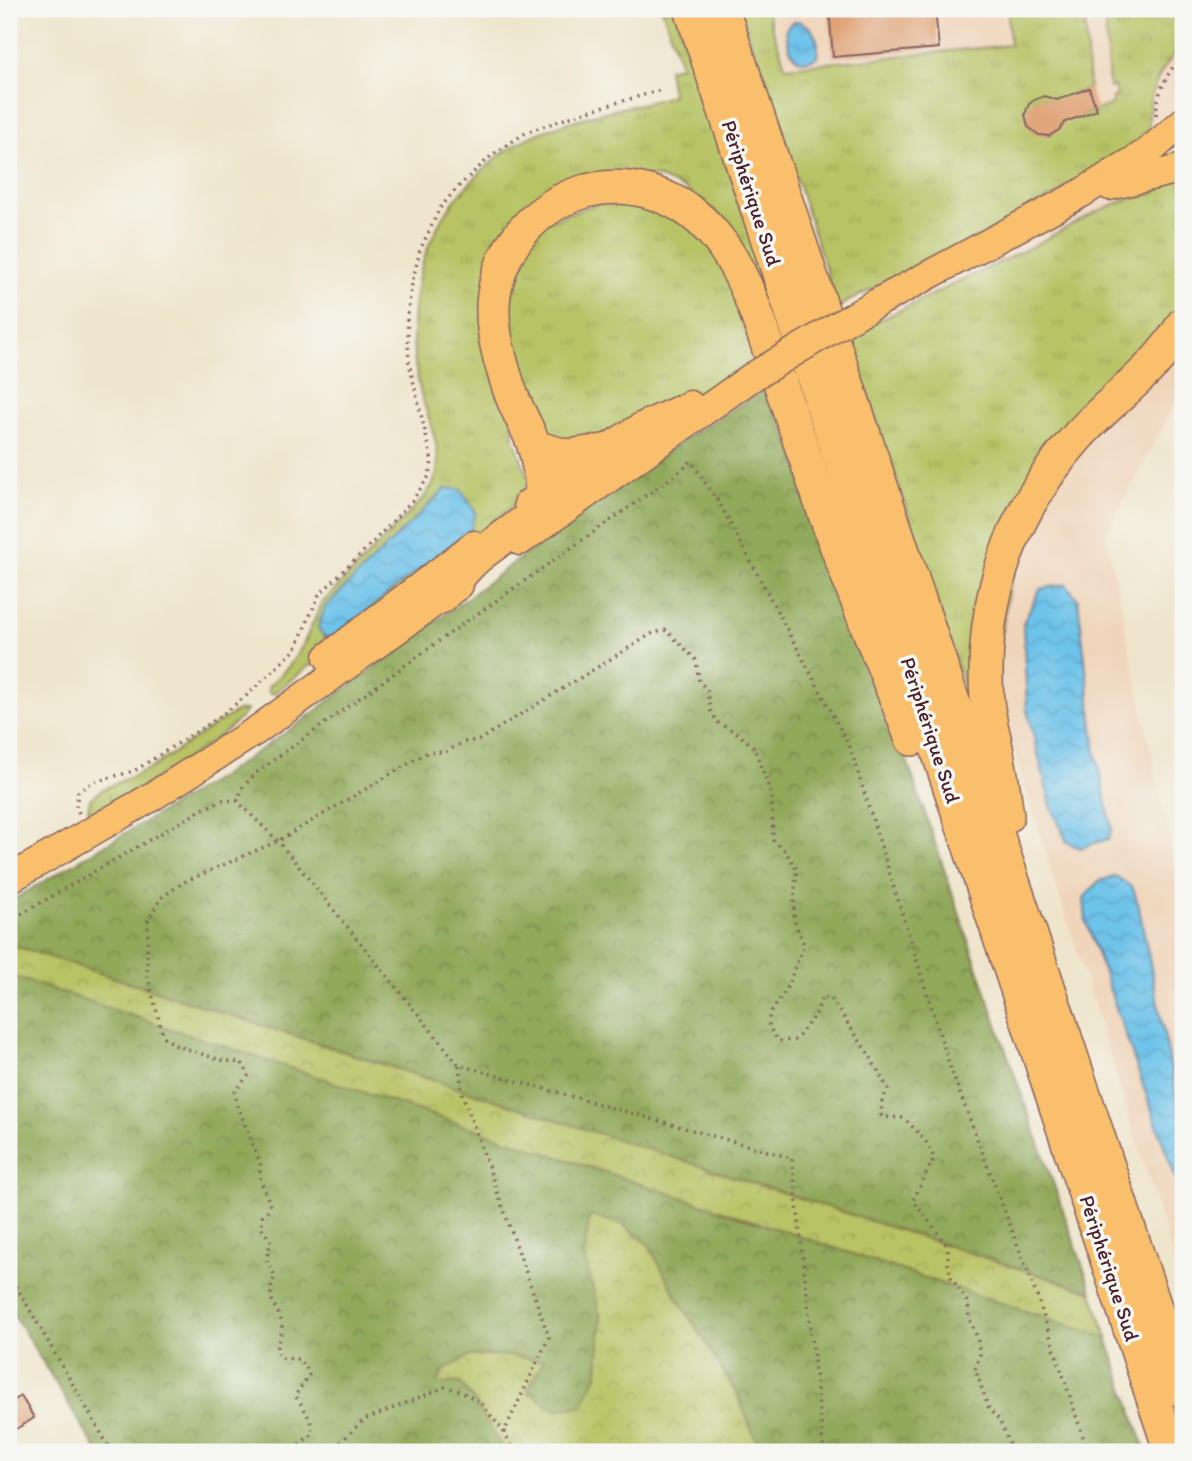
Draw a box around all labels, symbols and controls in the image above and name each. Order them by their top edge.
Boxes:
street label: Périphérique Sud [717,117,788,270]
street label: Périphérique Sud [896,654,967,807]
street label: Périphérique Sud [1075,1192,1146,1345]

